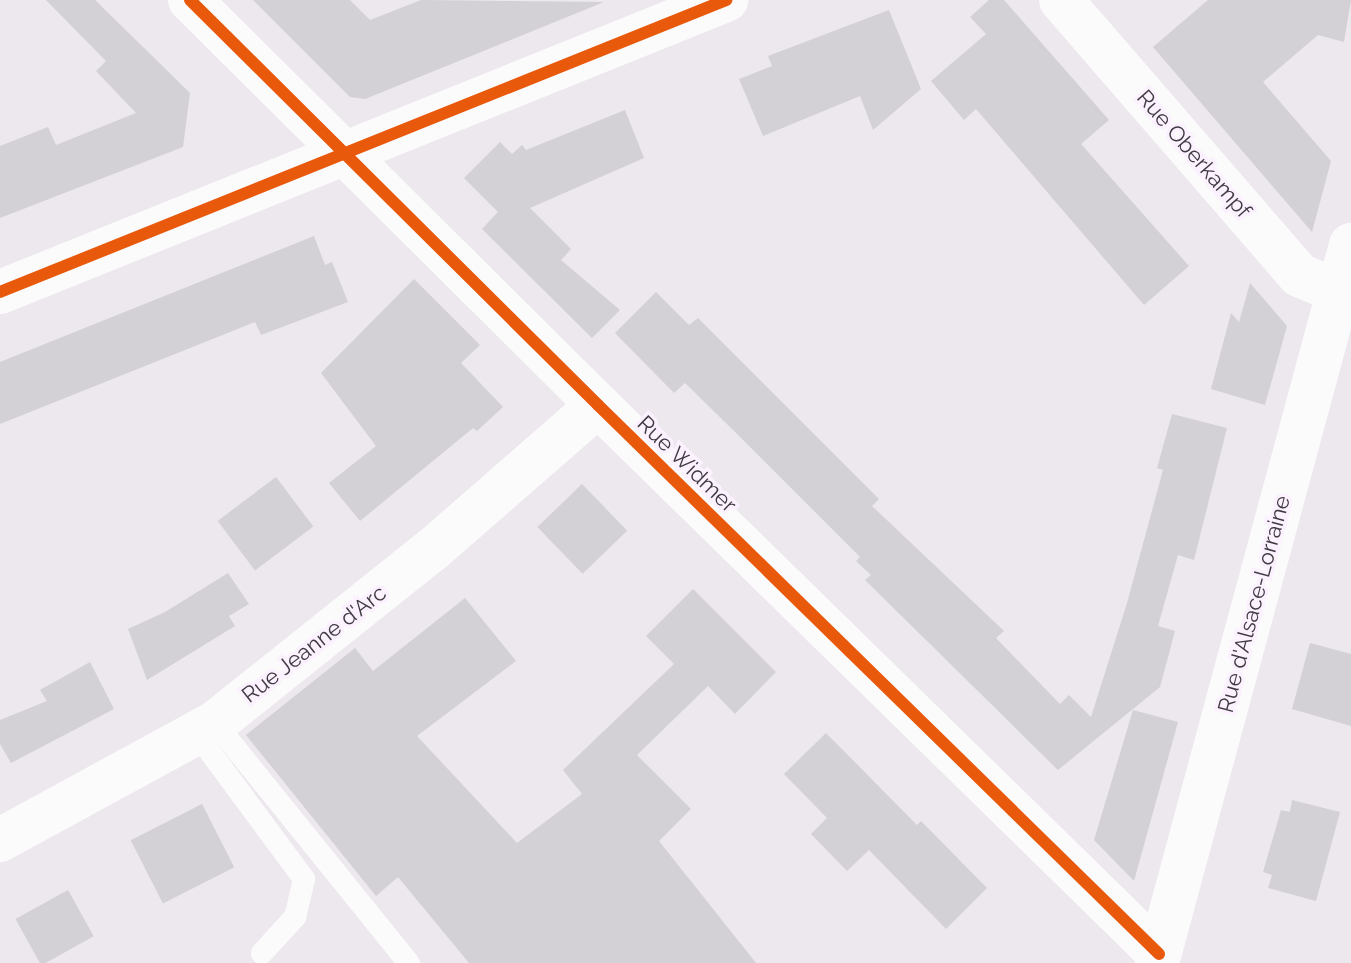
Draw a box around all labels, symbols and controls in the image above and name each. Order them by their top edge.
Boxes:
street label: Rue Oberkampf [1131,85,1257,223]
street label: Rue Widmer [632,410,742,518]
street label: Rue d'Alsace-Lorraine [1212,493,1296,715]
street label: Rue Jeanne d'Arc [236,579,392,709]

